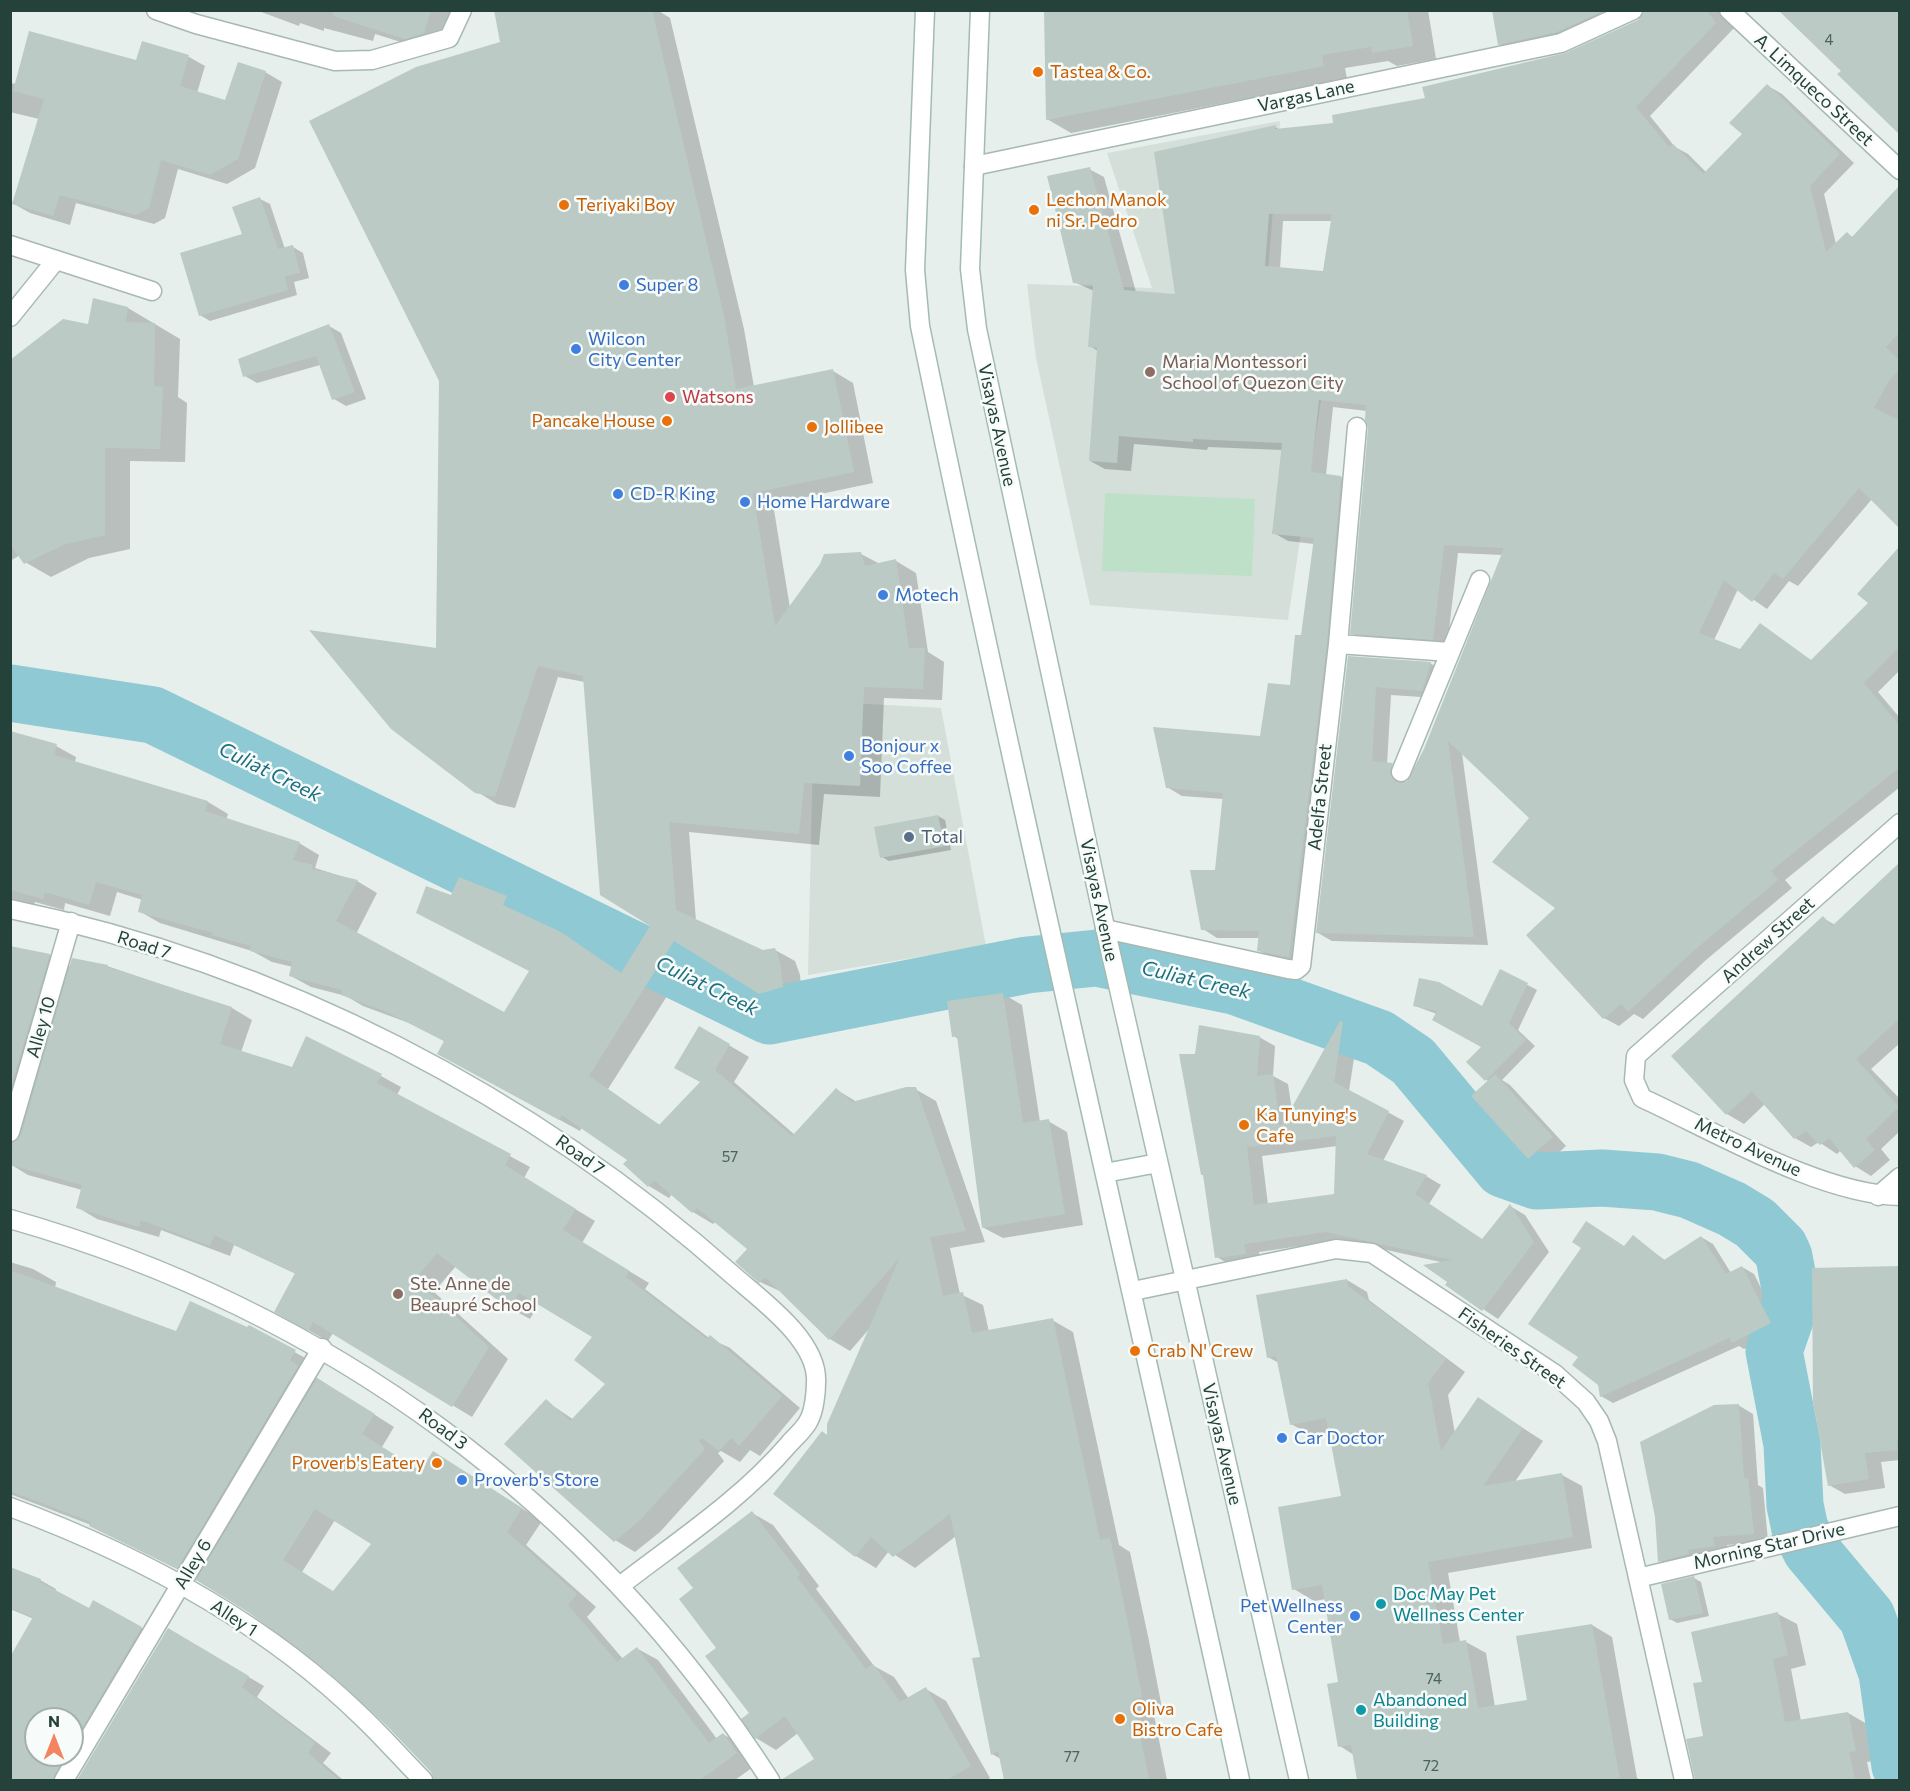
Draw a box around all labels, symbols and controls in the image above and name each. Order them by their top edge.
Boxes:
street label: A. Limqueco Street [1750,29,1878,151]
house number: 4 [1825,31,1833,49]
place label: Tastea & Co. [1050,61,1151,83]
marker: Tastea & Co. [1031,65,1045,79]
street label: Vargas Lane [1256,75,1356,117]
place label: Lechon Manok ni Sr. Pedro [1046,189,1167,232]
place label: Teriyaki Boy [576,194,675,216]
marker: Teriyaki Boy [557,198,571,212]
marker: Lechon Manok ni Sr. Pedro [1027,203,1041,217]
place label: Super 8 [636,274,698,296]
marker: Super 8 [617,278,631,292]
place label: Wilcon City Center [588,328,681,370]
marker: Wilcon City Center [569,342,583,356]
place label: Maria Montessori School of Quezon City [1162,351,1344,394]
street label: Visayas Avenue [973,362,1021,488]
marker: Maria Montessori School of Quezon City [1143,365,1157,379]
place label: Watsons [682,386,754,408]
marker: Watsons [663,390,677,404]
place label: Pancake House [531,410,655,432]
marker: Pancake House [660,414,674,428]
place label: Jollibee [824,416,883,438]
marker: Jollibee [805,420,819,434]
place label: CD-R King [630,483,715,505]
marker: CD-R King [611,487,625,501]
place label: Home Hardware [757,491,890,513]
marker: Home Hardware [738,495,752,509]
place label: Motech [895,584,959,606]
marker: Motech [876,588,890,602]
place label: Bonjour x Soo Coffee [861,735,952,777]
water label: Culiat Creek [215,737,325,807]
street label: Adelfa Street [1304,743,1336,851]
marker: Bonjour x Soo Coffee [842,749,856,763]
place label: Total [921,826,963,848]
marker: Total [902,830,916,844]
street label: Visayas Avenue [1075,837,1123,963]
street label: Andrew Street [1717,892,1819,988]
street label: Road 7 [115,926,173,964]
water label: Culiat Creek [652,951,762,1021]
water label: Culiat Creek [1139,956,1253,1004]
street label: Alley 10 [22,994,60,1060]
place label: Ka Tunying's Cafe [1256,1104,1357,1146]
street label: Metro Avenue [1691,1113,1805,1181]
marker: Ka Tunying's Cafe [1237,1118,1251,1132]
street label: Road 7 [551,1130,609,1180]
house number: 57 [722,1148,738,1166]
place label: Ste. Anne de Beaupré School [410,1273,537,1316]
marker: Ste. Anne de Beaupré School [391,1287,405,1301]
street label: Fisheries Street [1454,1303,1570,1393]
place label: Crab N' Crew [1147,1340,1253,1362]
marker: Crab N' Crew [1128,1344,1142,1358]
street label: Visayas Avenue [1197,1381,1247,1507]
street label: Road 3 [414,1404,472,1454]
place label: Car Doctor [1294,1427,1384,1449]
marker: Car Doctor [1275,1431,1289,1445]
place label: Proverb's Eatery [292,1452,425,1474]
marker: Proverb's Eatery [430,1456,444,1470]
place label: Proverb's Store [474,1469,599,1491]
marker: Proverb's Store [455,1473,469,1487]
street label: Morning Star Drive [1691,1518,1847,1574]
street label: Alley 6 [170,1535,216,1593]
place label: Doc May Pet Wellness Center [1393,1583,1524,1626]
street label: Alley 1 [207,1595,261,1641]
place label: Pet Wellness Center [1240,1595,1343,1638]
marker: Doc May Pet Wellness Center [1374,1597,1388,1611]
marker: Pet Wellness Center [1348,1609,1362,1623]
house number: 74 [1426,1670,1442,1688]
place label: Abandoned Building [1373,1689,1467,1732]
place label: Oliva Bistro Cafe [1132,1698,1223,1740]
marker: Abandoned Building [1354,1703,1368,1717]
north arrow [24,1707,84,1767]
text: N [48,1711,60,1730]
marker: Oliva Bistro Cafe [1113,1712,1127,1726]
house number: 77 [1064,1748,1080,1766]
house number: 72 [1423,1757,1439,1775]

